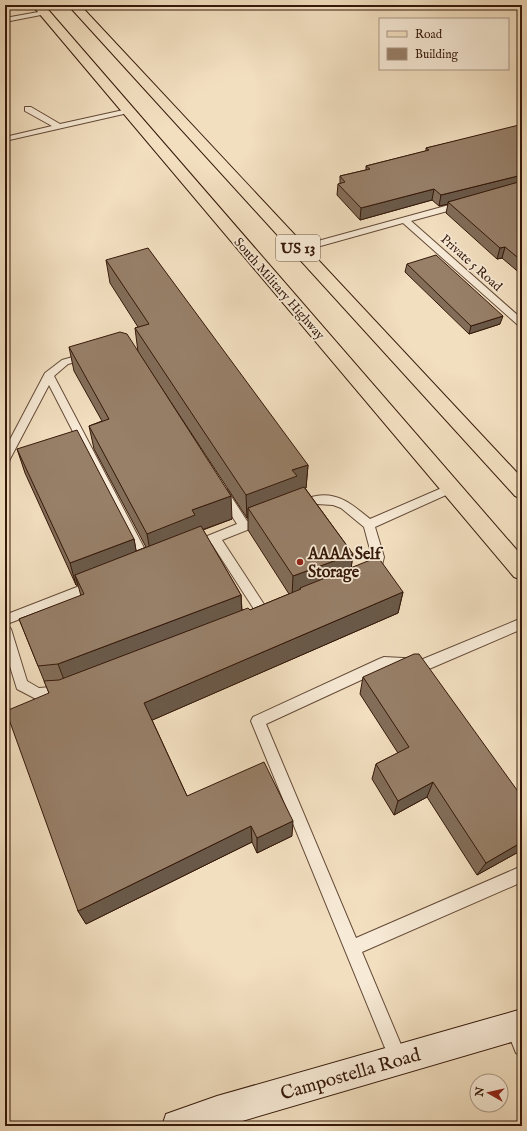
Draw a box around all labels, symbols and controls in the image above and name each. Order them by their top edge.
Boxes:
legend [379,18,509,70]
text: Road [415,27,443,42]
text: Building [415,47,459,62]
street label: Private 5 Road [437,231,505,295]
street label: South Military Highway [230,234,328,344]
road number: US 13 [276,235,320,261]
place label: AAAA Self Storage [307,545,384,583]
marker: AAAA Self Storage [295,557,305,567]
street label: Campostella Road [278,1043,424,1106]
north arrow [469,1073,509,1113]
text: N [472,1086,488,1098]

